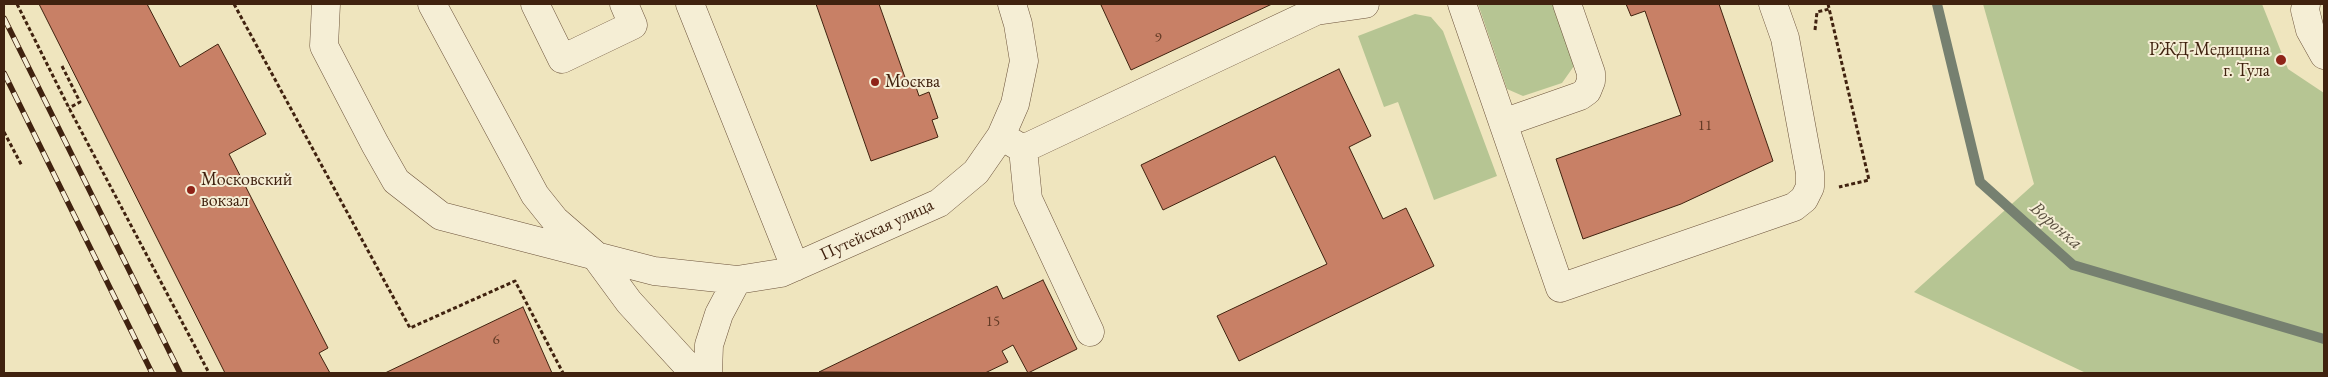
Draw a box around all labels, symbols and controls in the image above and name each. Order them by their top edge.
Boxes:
house number: 9 [1154,29,1162,47]
place label: РЖД-Медицина г. Тула [2149,39,2270,82]
marker: РЖД-Медицина г. Тула [2274,53,2288,67]
place label: Москва [885,71,940,93]
marker: Москва [869,76,881,88]
house number: 11 [1698,117,1712,135]
place label: Московский вокзал [201,169,292,212]
marker: Московский вокзал [185,184,197,196]
street label: Путейская улица [817,194,937,266]
water label: Воронка [2025,197,2087,255]
house number: 15 [986,313,1000,331]
house number: 6 [492,331,500,349]

